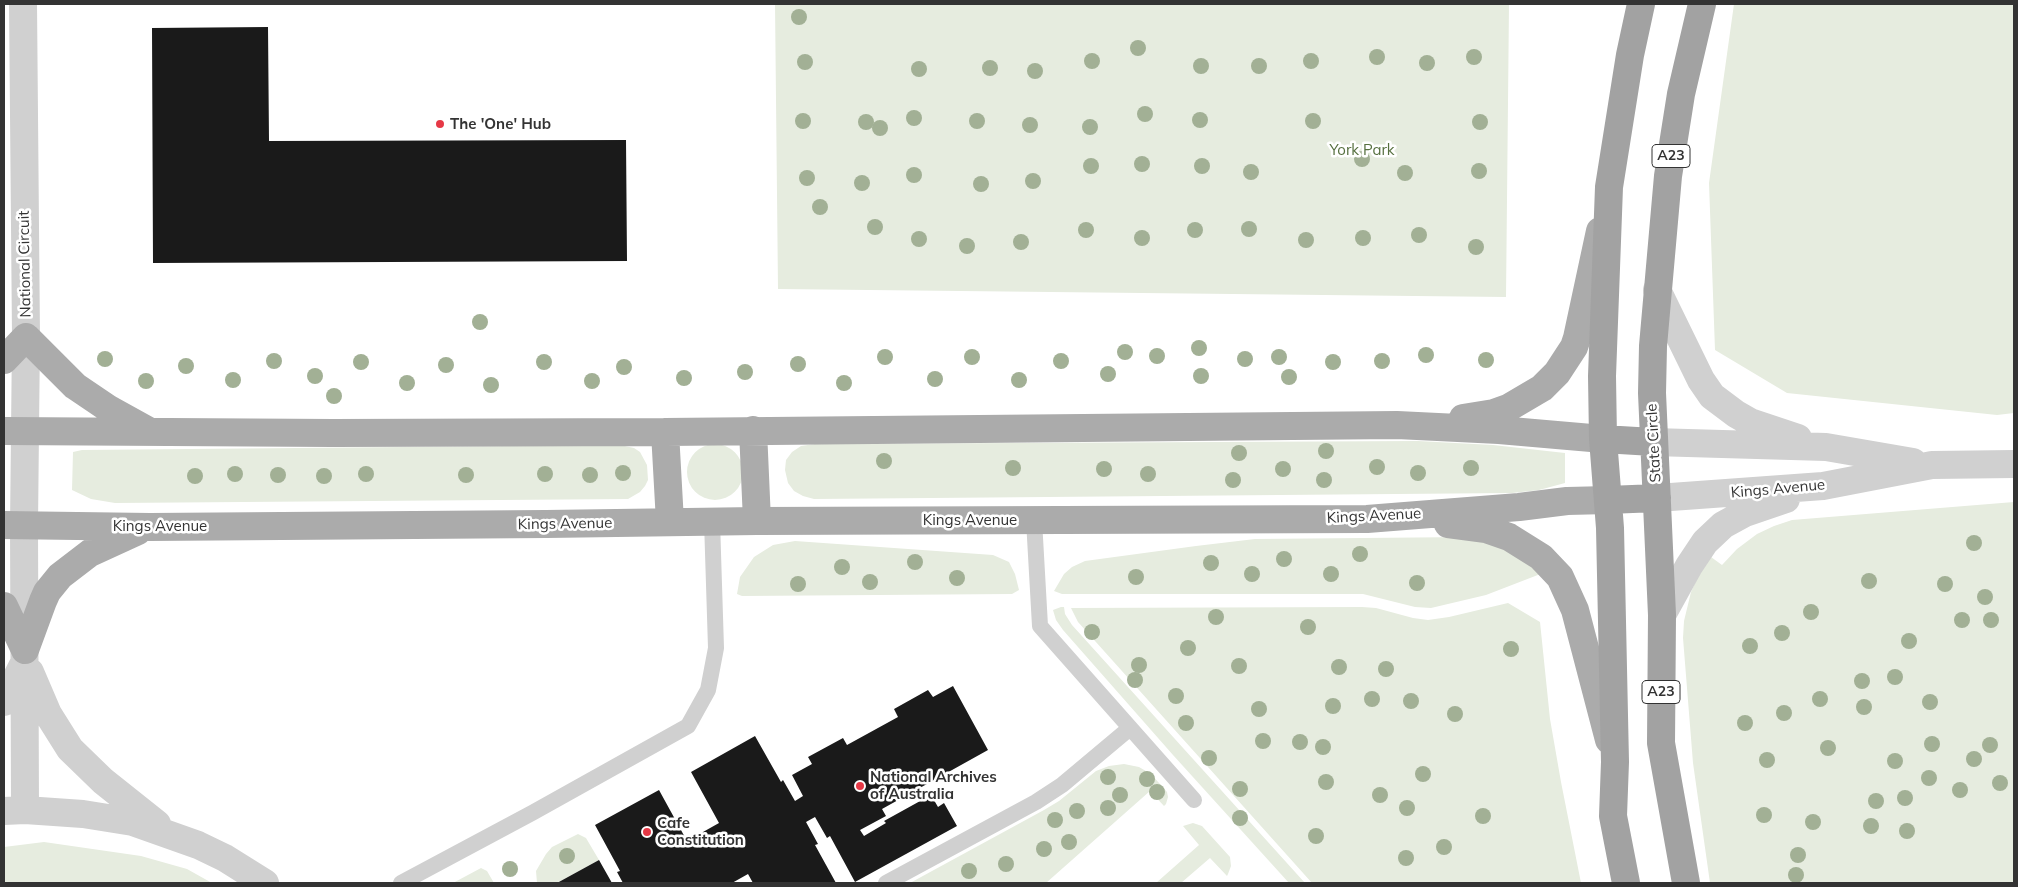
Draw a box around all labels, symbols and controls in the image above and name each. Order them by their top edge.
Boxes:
place label: The 'One' Hub [450,115,551,133]
marker: The 'One' Hub [434,118,446,130]
park label: York Park [1329,141,1395,159]
road number: A23 [1652,144,1690,168]
street label: National Circuit [15,210,35,318]
street label: State Circle [1643,403,1665,483]
street label: Kings Avenue [1730,476,1826,502]
street label: Kings Avenue [1326,505,1422,527]
street label: Kings Avenue [923,511,1017,529]
street label: Kings Avenue [518,514,612,534]
street label: Kings Avenue [113,517,207,535]
road number: A23 [1642,680,1680,704]
place label: National Archives of Australia [870,768,997,803]
marker: National Archives of Australia [854,780,866,792]
place label: Cafe Constitution [657,814,744,849]
marker: Cafe Constitution [641,826,653,838]

